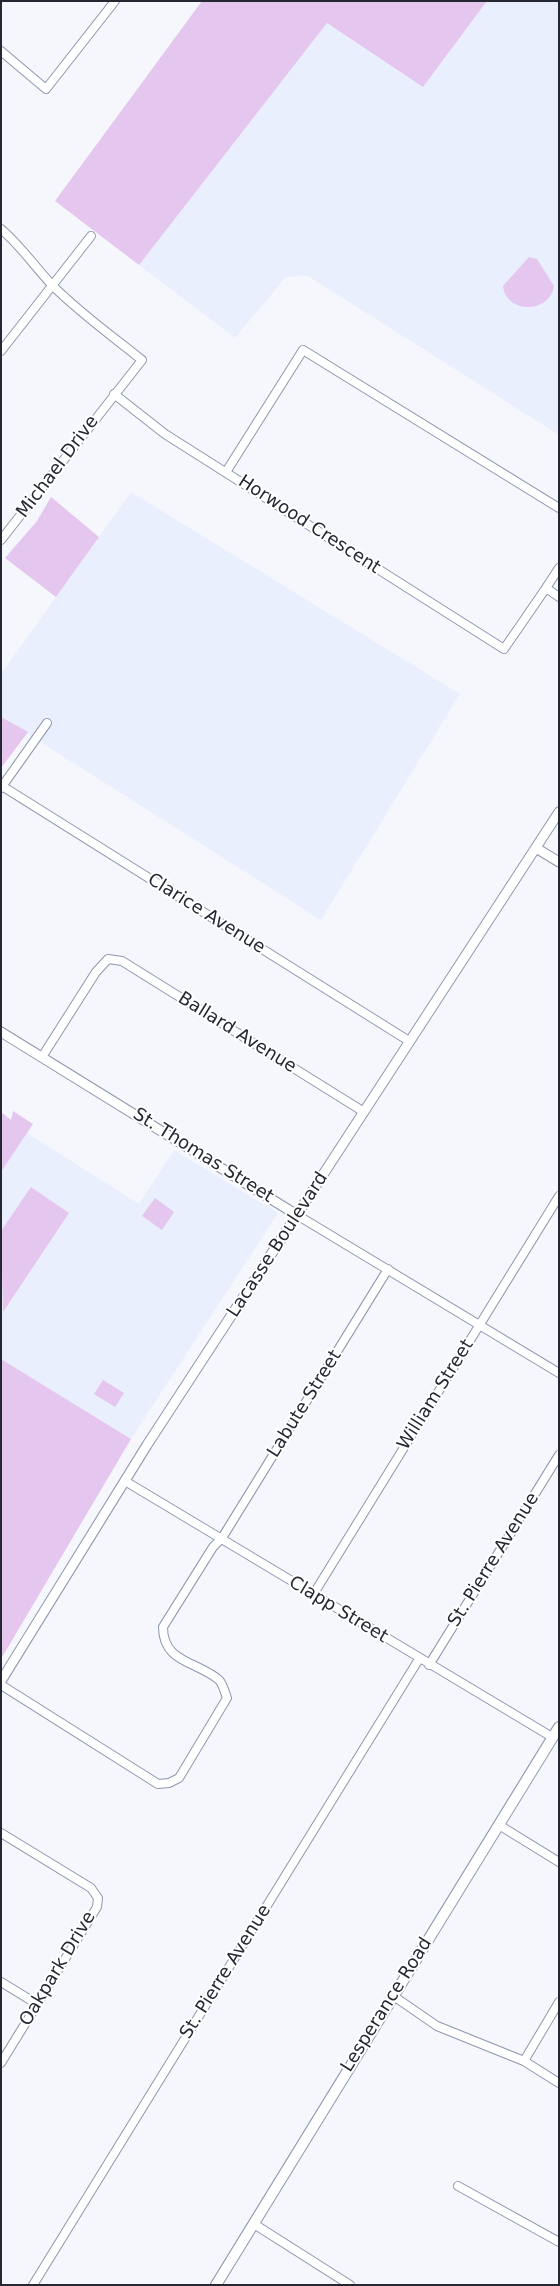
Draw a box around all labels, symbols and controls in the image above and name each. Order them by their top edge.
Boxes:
street label: Michael Drive [12,412,104,522]
street label: Horwood Crescent [234,471,384,579]
street label: Clarice Avenue [143,869,269,959]
street label: Ballard Avenue [174,988,300,1078]
street label: St. Thomas Street [129,1104,277,1208]
street label: Lacasse Boulevard [223,1168,333,1322]
street label: William Street [393,1336,479,1454]
street label: Labute Street [263,1346,347,1462]
street label: St. Pierre Avenue [444,1489,544,1631]
street label: Clapp Street [284,1572,392,1648]
street label: St. Pierre Avenue [176,1901,276,2043]
street label: Oakpark Drive [15,1908,101,2030]
street label: Lesperance Road [337,1934,437,2076]

